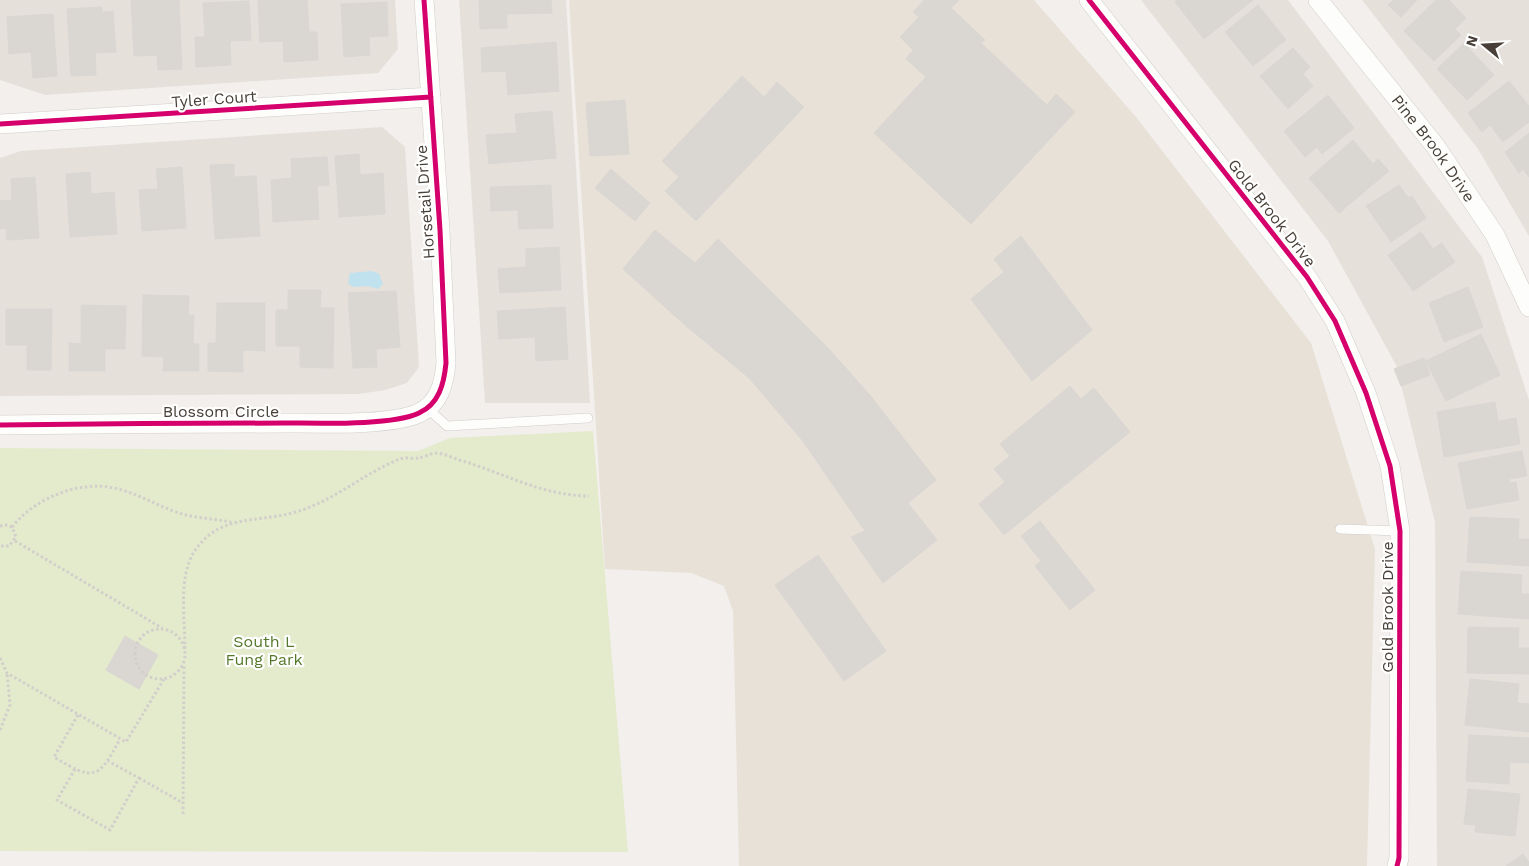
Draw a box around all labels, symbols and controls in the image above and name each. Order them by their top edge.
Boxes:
north arrow [1459,20,1509,70]
text: N [1462,34,1481,48]
street label: Tyler Court [171,87,258,111]
street label: Pine Brook Drive [1388,91,1479,205]
street label: Horsetail Drive [412,144,438,260]
street label: Gold Brook Drive [1224,155,1320,271]
street label: Blossom Circle [163,402,279,421]
street label: Gold Brook Drive [1378,541,1397,673]
park label: South L Fung Park [225,632,303,669]

